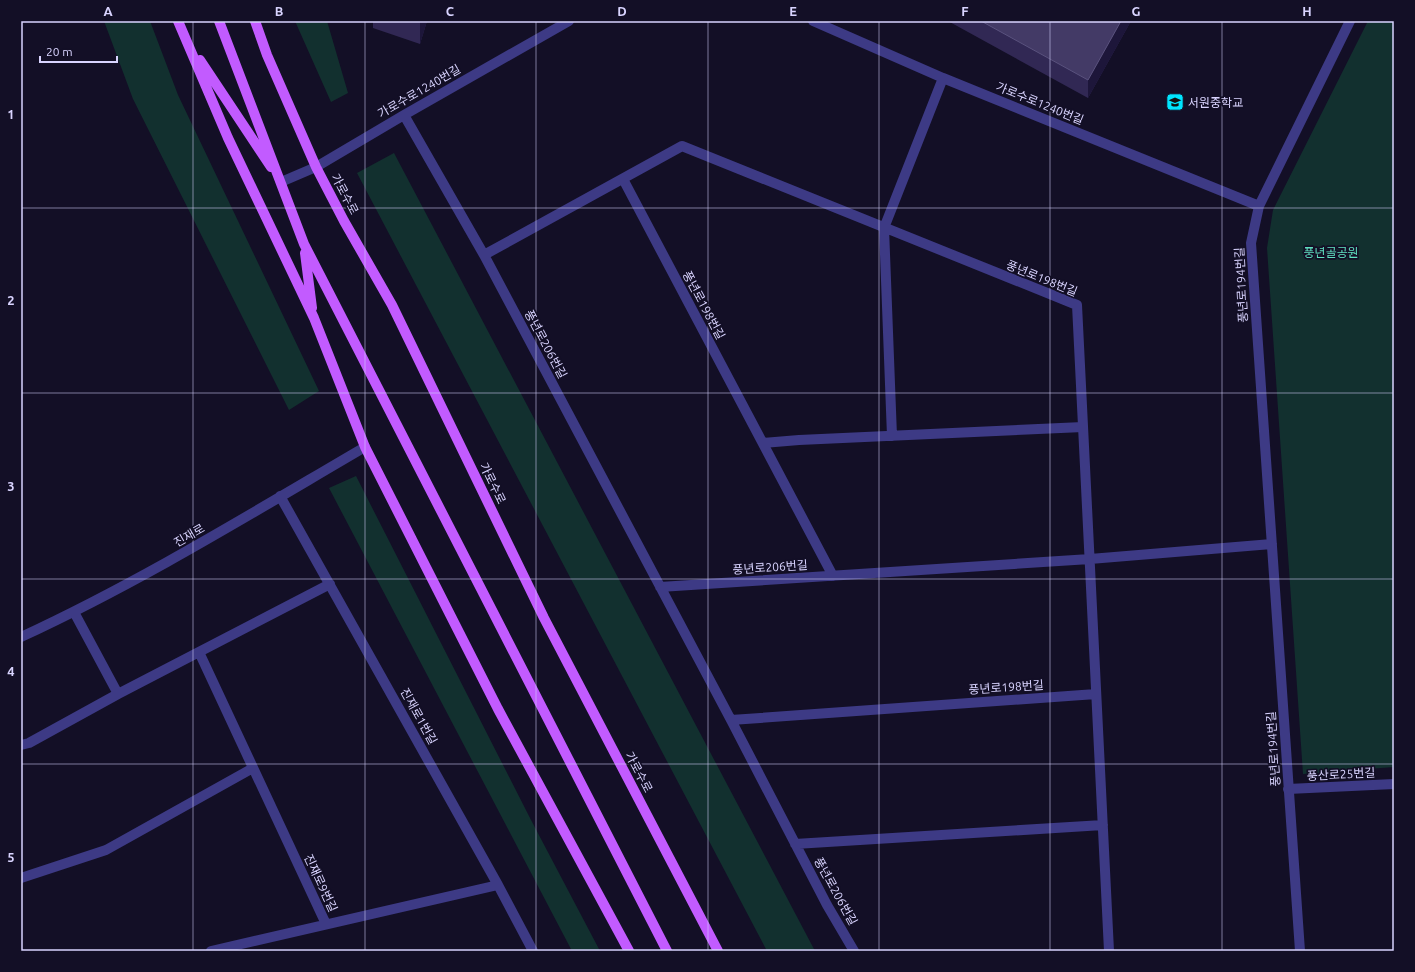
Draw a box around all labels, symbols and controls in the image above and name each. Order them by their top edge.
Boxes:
text: A [103,4,113,18]
text: B [275,4,284,18]
text: C [446,4,455,18]
text: D [617,4,627,18]
text: E [789,4,797,18]
text: F [961,4,969,18]
text: G [1132,4,1141,18]
text: H [1302,4,1312,18]
scale bar [40,38,117,64]
text: 20 m [46,45,73,58]
street label: 가로수로1240번길 [375,62,463,120]
street label: 가로수로1240번길 [994,79,1086,127]
school or university icon: 서원중학교 [1165,92,1185,112]
place label: 서원중학교 [1188,96,1243,109]
text: 1 [7,107,15,121]
street label: 가로수로 [329,171,361,217]
park label: 풍년골공원 [1303,246,1359,259]
street label: 풍년로194번길 [1233,247,1249,323]
street label: 풍년로198번길 [1005,258,1079,298]
street label: 풍년로198번길 [681,269,727,341]
text: 2 [7,293,15,307]
street label: 풍년로206번길 [523,308,569,380]
street label: 가로수로 [477,460,509,506]
text: 3 [7,479,15,493]
street label: 진재로 [171,521,207,549]
street label: 풍년로206번길 [732,558,808,576]
text: 4 [7,664,15,678]
street label: 풍년로198번길 [968,678,1044,696]
street label: 진재로1번길 [398,686,440,746]
street label: 풍년로194번길 [1264,711,1282,787]
street label: 가로수로 [623,749,655,795]
street label: 풍산로25번길 [1306,766,1376,782]
text: 5 [7,850,15,864]
street label: 진재로9번길 [302,852,340,914]
street label: 풍년로206번길 [812,855,860,927]

